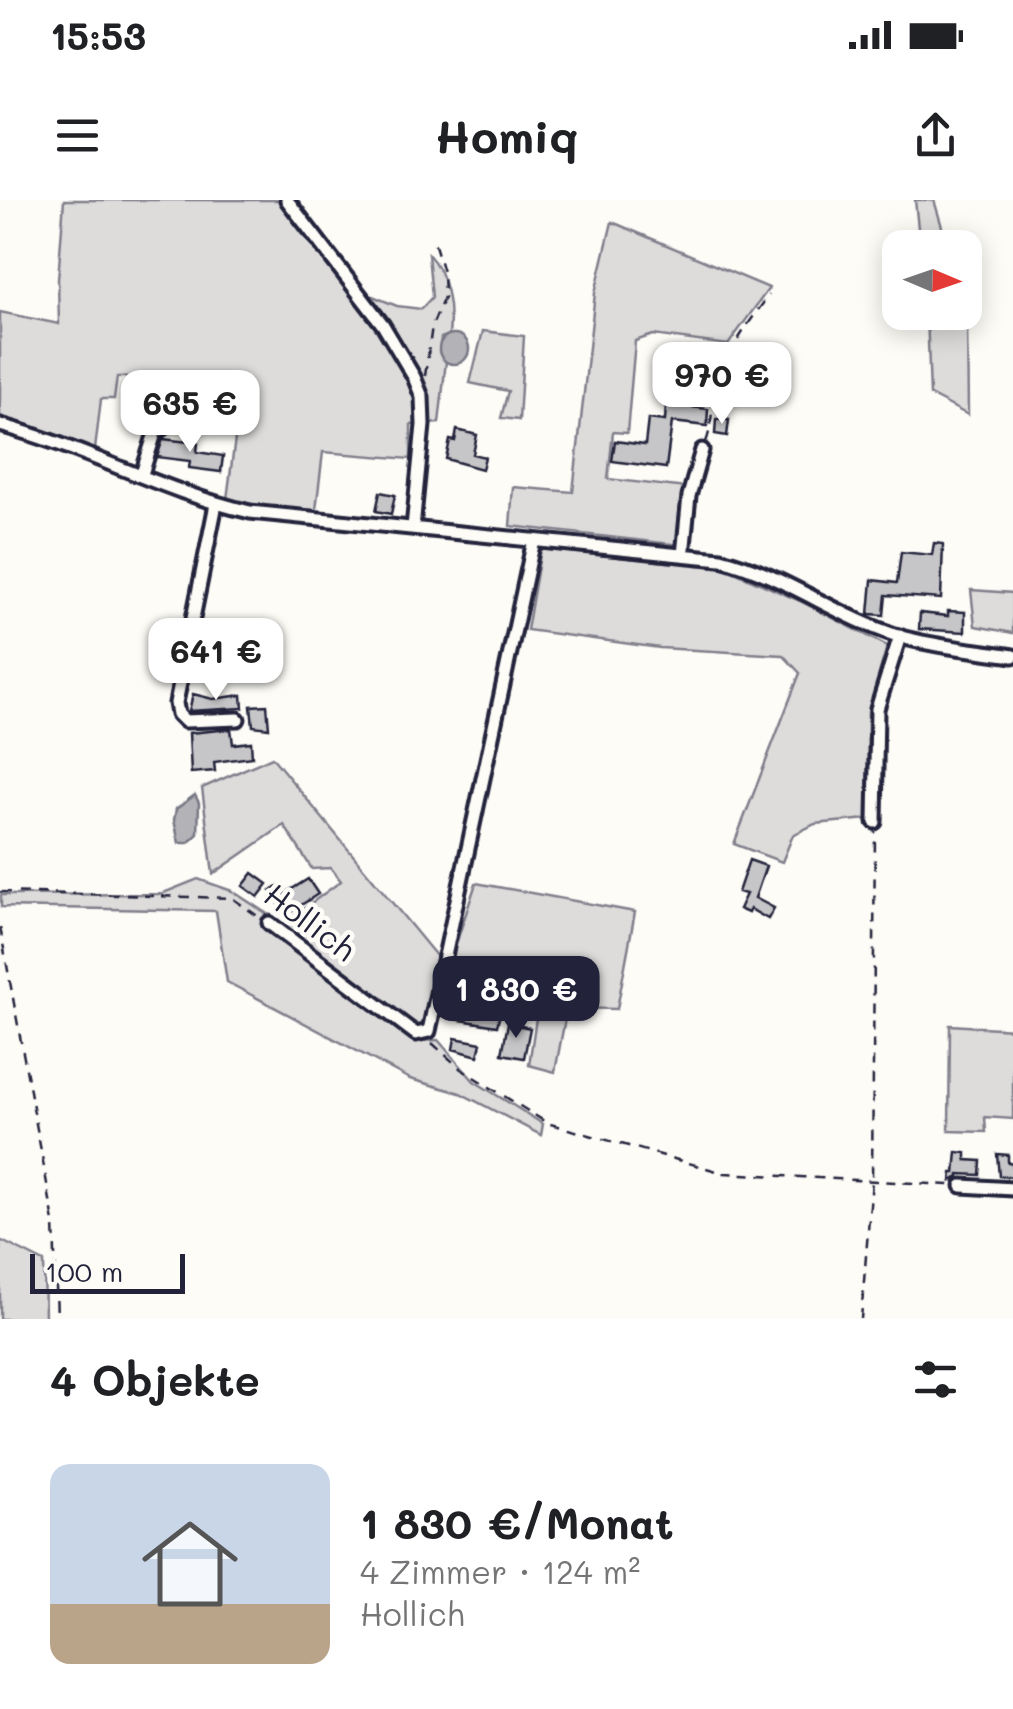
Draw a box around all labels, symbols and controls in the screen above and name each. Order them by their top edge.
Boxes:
text: 15:53 [50,10,146,60]
text: Homiq [435,106,578,164]
icon: menu [50,108,105,163]
icon: share [908,108,963,163]
north arrow [882,230,982,330]
map controls [882,230,982,330]
pin: 970 € [652,342,792,427]
text: 970 € [674,353,770,395]
pin: 635 € [120,370,260,455]
text: 635 € [143,381,237,423]
pin: 641 € [146,618,286,703]
text: 641 € [170,629,262,671]
street label: Hollich [257,873,365,969]
pin: 1 830 € [424,956,608,1041]
text: 1 830 € [455,967,577,1009]
scale bar [30,1249,185,1294]
text: 100 m [45,1253,123,1289]
text: 4 Objekte [50,1352,260,1407]
icon: filters [908,1352,963,1407]
text: 1 830 €/Monat [360,1495,674,1550]
icon: home [130,1504,250,1624]
text: 4 Zimmer · 124 m² [360,1550,640,1592]
text: Hollich [360,1592,465,1634]

